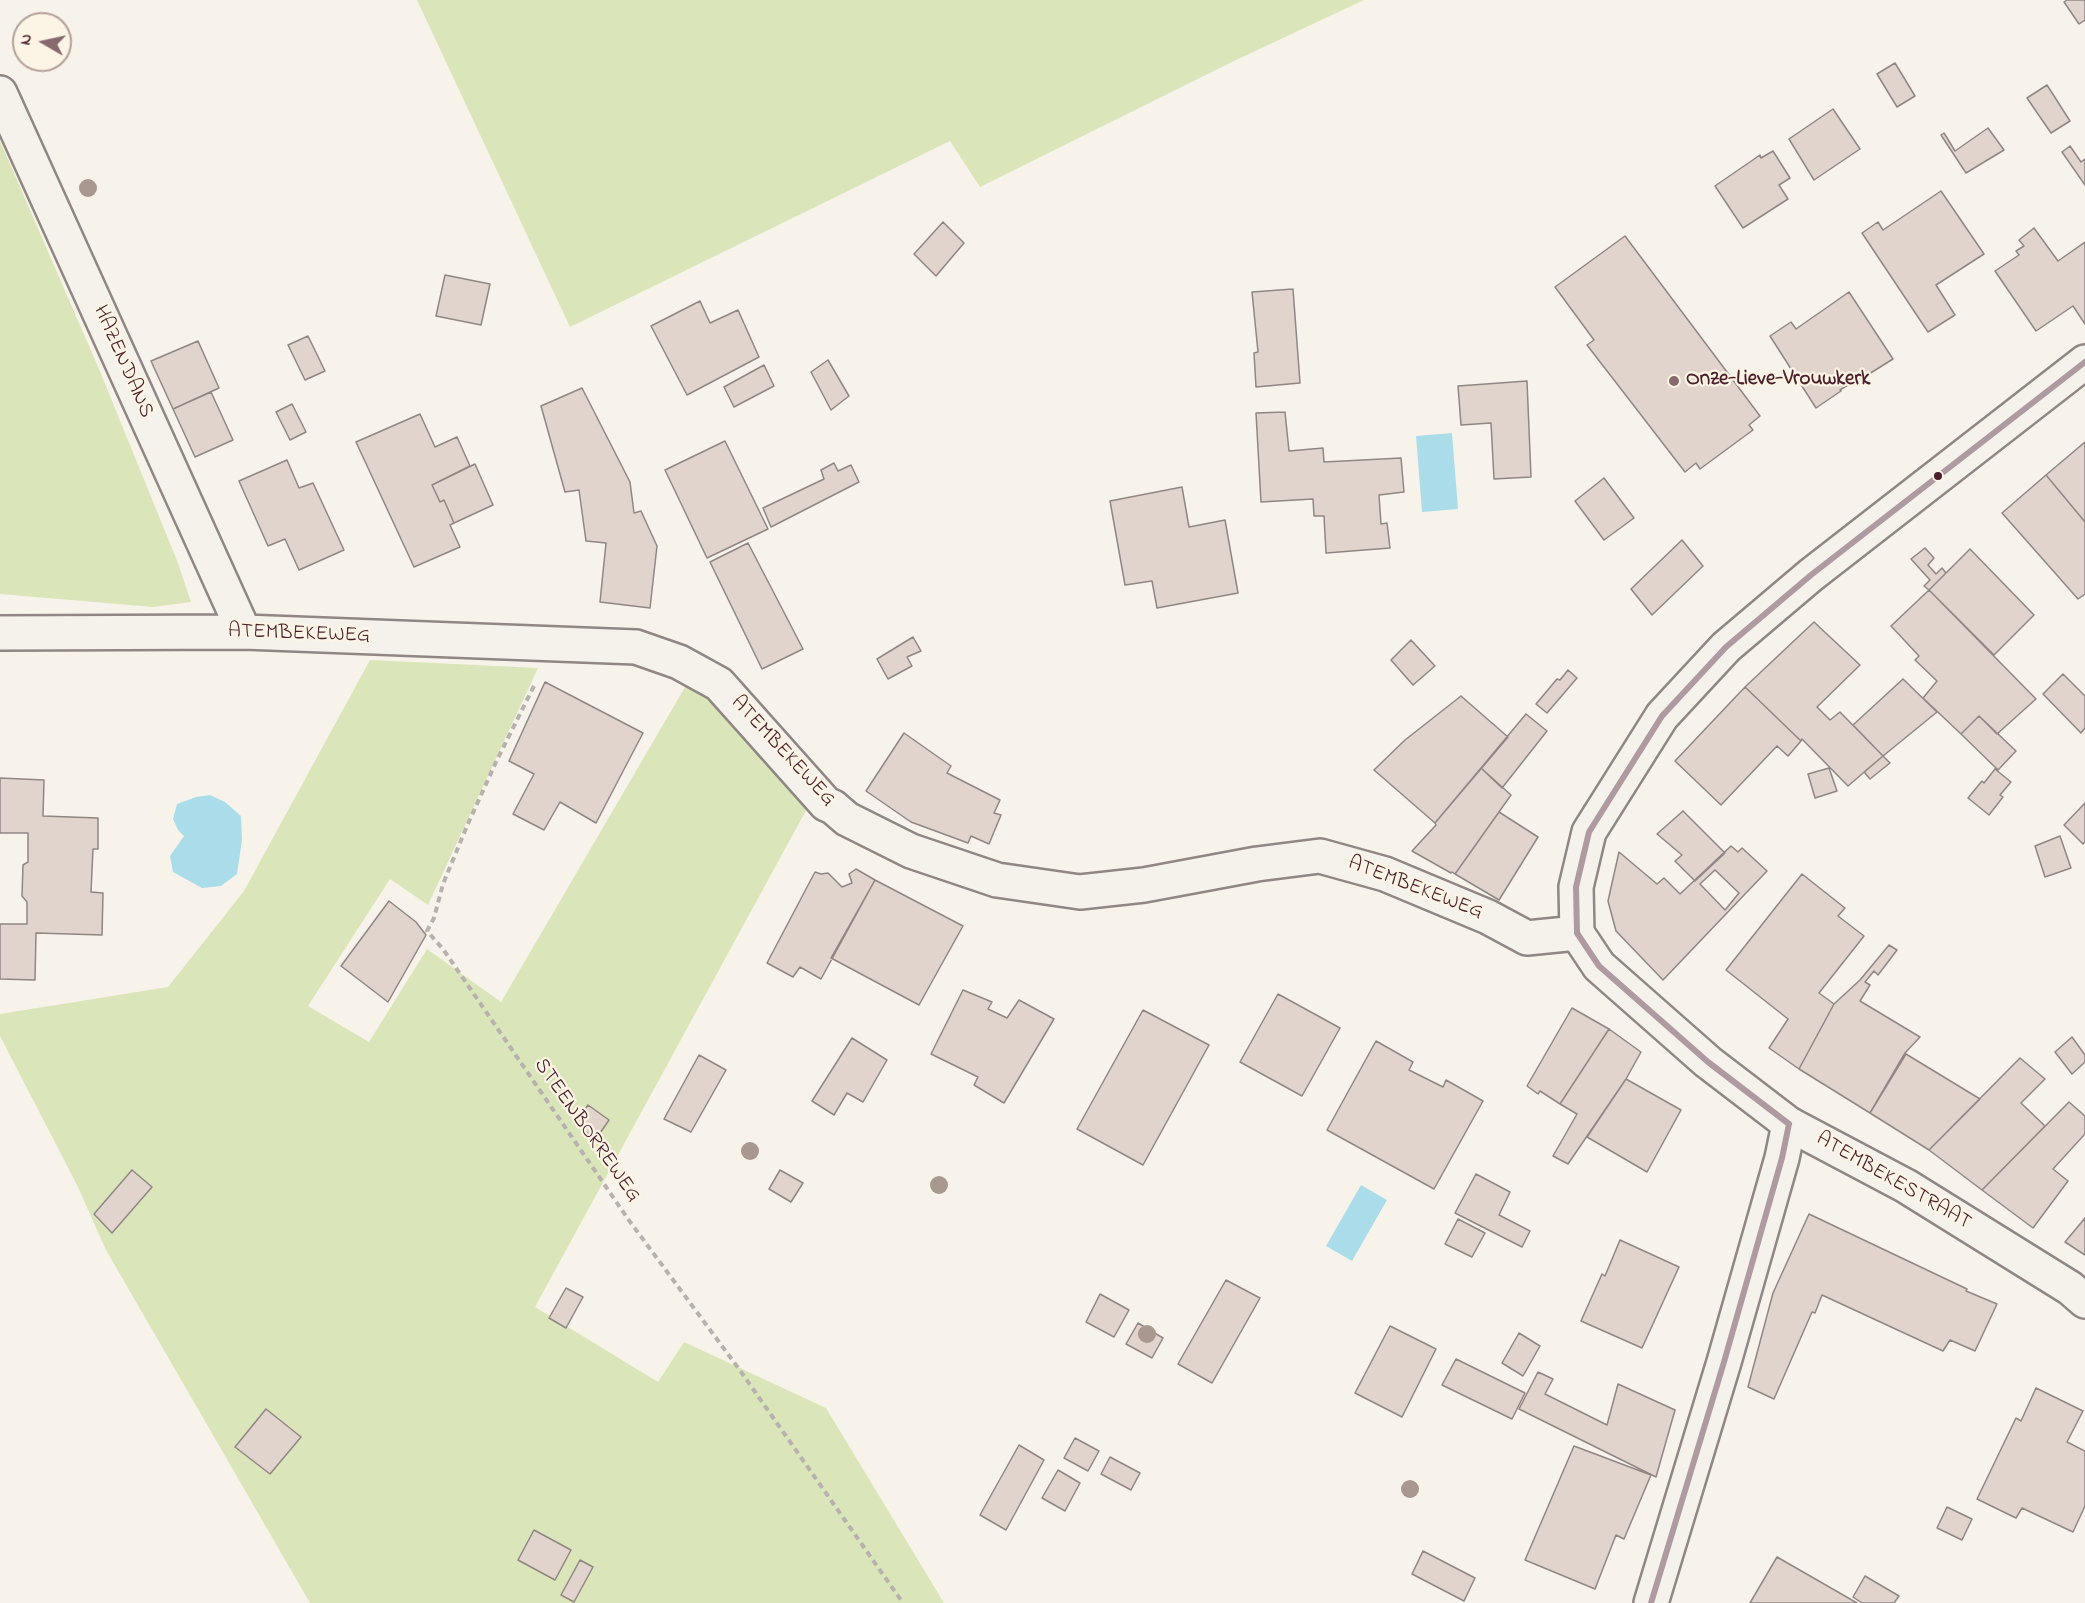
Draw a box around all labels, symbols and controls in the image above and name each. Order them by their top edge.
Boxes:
north arrow [12,12,72,72]
text: N [13,32,39,47]
street label: HAZENDANS [86,302,158,422]
place label: Onze-Lieve-Vrouwkerk [1686,368,1870,394]
marker: Onze-Lieve-Vrouwkerk [1667,374,1681,388]
unlabelled marker [1932,470,1944,482]
street label: ATEMBEKEWEG [227,620,371,650]
street label: ATEMBEKEWEG [724,691,840,813]
street label: ATEMBEKEWEG [1344,852,1486,926]
street label: STEENBORREWEG [527,1054,645,1208]
street label: ATEMBEKESTRAAT [1811,1127,1975,1237]

